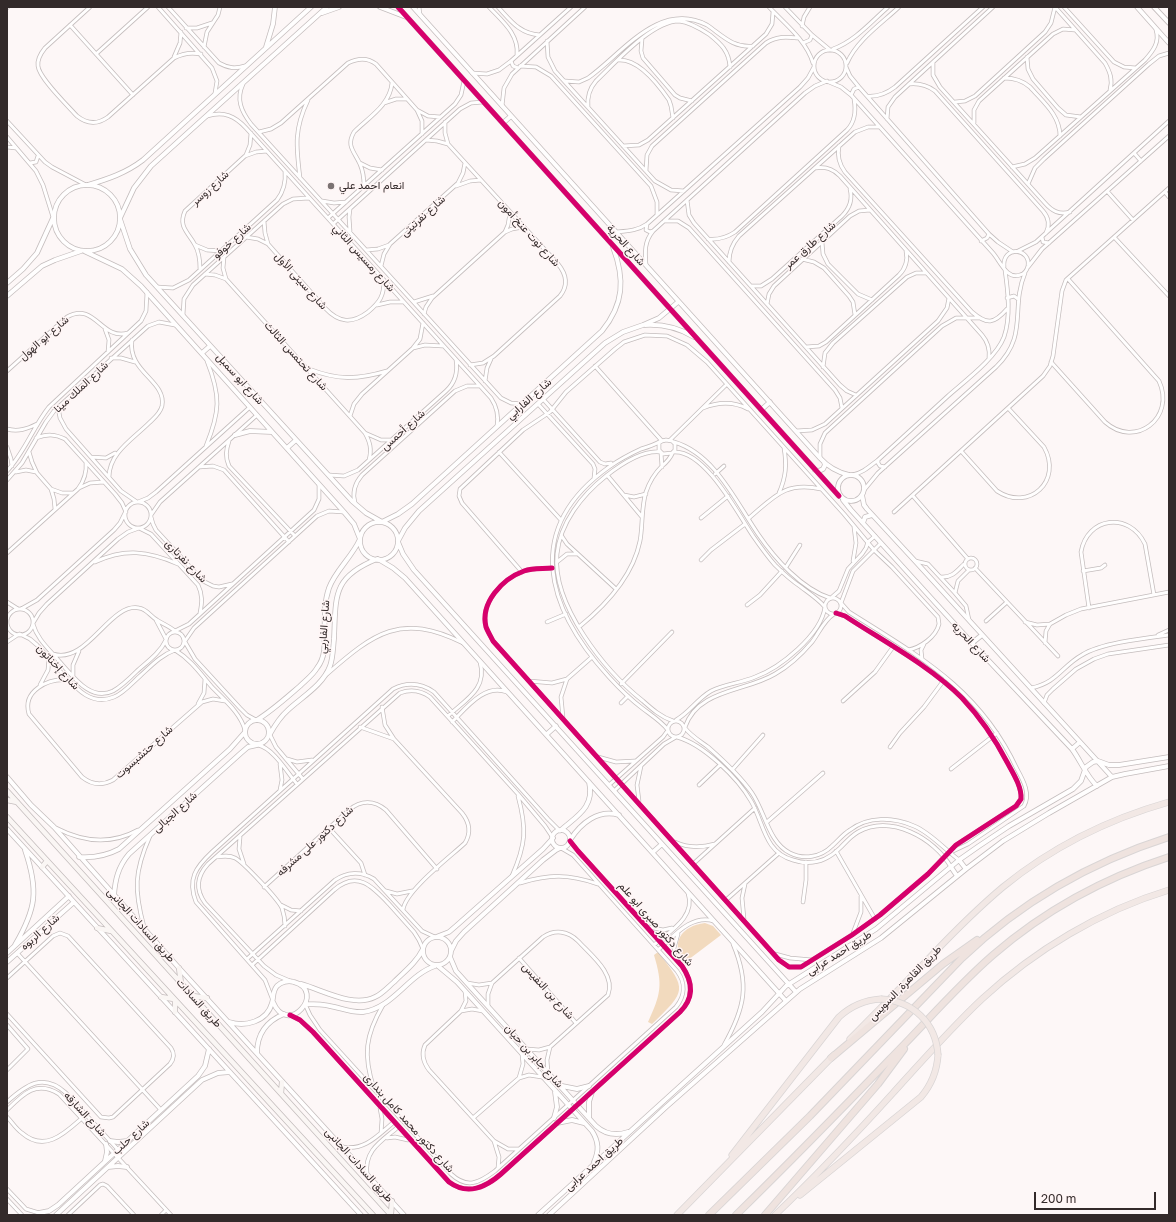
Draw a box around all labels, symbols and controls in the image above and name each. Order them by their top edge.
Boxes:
street label: شارع زوسر [188,168,232,208]
place label: انعام احمد علي [339,179,404,193]
marker: انعام احمد علي [326,181,336,191]
street label: شارع نفرتيتى [398,193,448,239]
street label: شارع توت عنخ أمون [495,197,563,269]
street label: شارع طارق عمر [781,218,839,272]
street label: شارع خوفو [210,220,254,262]
street label: شارع رمسيس الثاني [330,221,398,295]
street label: شارع الحرية [604,221,648,269]
street label: شارع سيتى الأول [272,250,330,312]
street label: شارع ابو الهول [16,313,72,363]
street label: شارع تحتمس الثالث [261,319,331,393]
street label: شارع ابو سمبل [214,351,266,407]
street label: شارع الملك مينا [51,358,111,416]
street label: شارع الفارابي [504,375,554,423]
street label: شارع أحمس [378,407,428,453]
street label: شارع نفرتارى [162,537,210,585]
street label: شارع الفاربي [316,600,332,654]
street label: شارع الحريه [949,619,993,665]
street label: شارع إخناتون [34,642,82,692]
street label: شارع حتشبسوت [112,723,176,781]
street label: شارع الجبالى [150,789,200,835]
street label: شارع دكتور على مشرفه [274,803,356,879]
street label: شارع دكتور صبرى ابو علم [616,879,696,969]
street label: طريق السادات الجانبى [104,885,178,965]
street label: شارع الربوه [18,911,62,953]
street label: طريق احمد عرابى [804,928,874,978]
street label: طريق القاهرة, السويس [866,943,944,1023]
street label: شارع بن النفيس [519,960,577,1022]
street label: طريق السادات [174,976,224,1030]
street label: شارع جابر بن حيان [502,1021,566,1091]
street label: شارع دكتور محمد كامل بندارى [361,1071,457,1175]
street label: شارع الشارقه [61,1089,109,1139]
street label: شارع حلب [110,1117,152,1157]
street label: طريق السادات الجانبى [322,1125,396,1205]
street label: طريق احمد عرابى [562,1134,626,1194]
scale bar [1036,1184,1158,1210]
text: 200 m [1041,1191,1076,1206]

